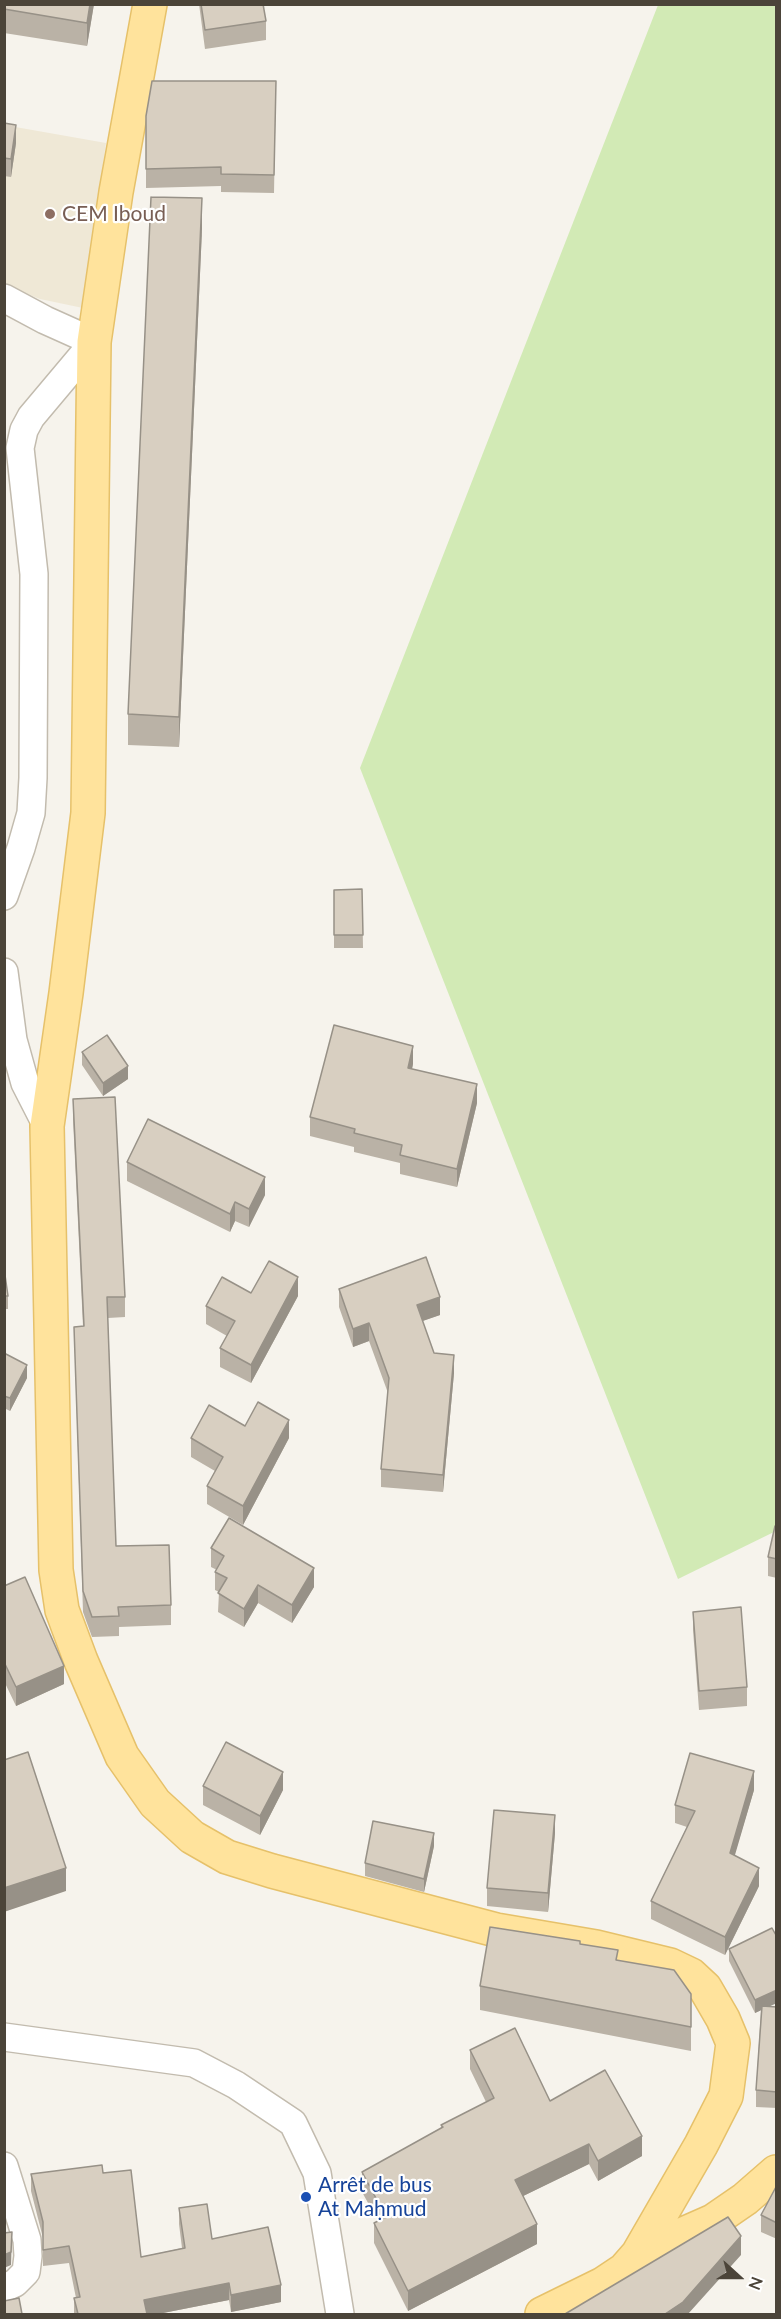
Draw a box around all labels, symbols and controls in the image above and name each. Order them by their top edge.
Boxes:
place label: CEM Iboud [62,201,166,227]
marker: CEM Iboud [43,207,57,221]
place label: Arrêt de bus At Maḥmud [318,2172,432,2222]
marker: Arrêt de bus At Maḥmud [299,2190,313,2204]
north arrow [709,2247,769,2307]
text: N [745,2274,767,2293]

